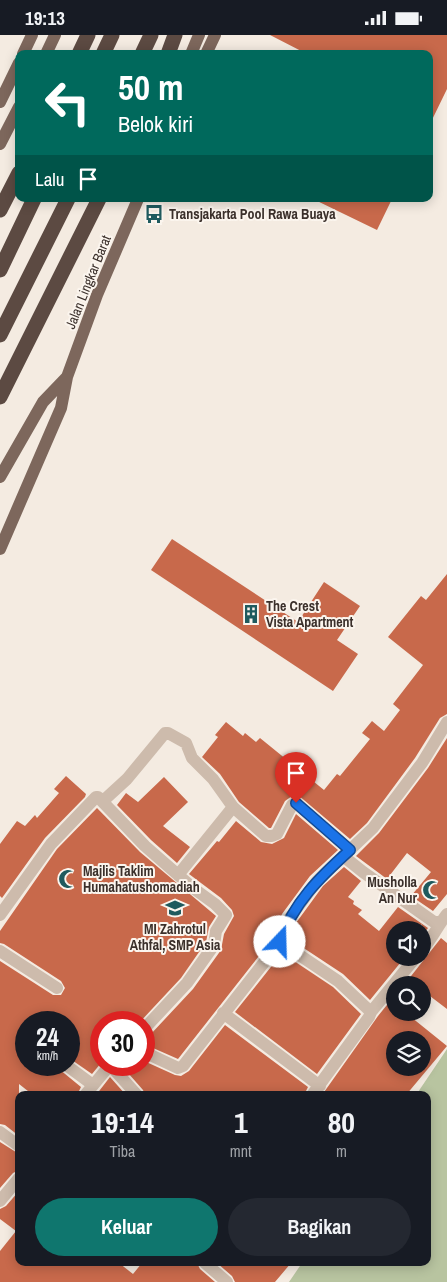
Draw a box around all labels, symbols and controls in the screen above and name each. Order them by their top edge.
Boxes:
text: 19:13 [25,5,65,31]
text: 50 m [118,64,183,111]
icon: left [35,70,100,135]
text: Belok kiri [118,109,193,139]
icon: arrive [74,165,102,193]
text: Lalu [35,166,64,192]
bus stop icon: Transjakarta Pool Rawa Buaya [143,203,165,225]
place label: Transjakarta Pool Rawa Buaya [169,205,336,223]
street label: Jalan Lingkar Barat [61,232,115,332]
place label: The Crest Vista Apartment [266,597,354,631]
building icon: The Crest Vista Apartment [240,603,262,625]
pin [275,752,317,803]
icon: arrive [282,759,310,787]
place label: Majlis Taklim Humahatushomadiah [83,862,200,896]
mosque icon: Majlis Taklim Humahatushomadiah [57,868,79,890]
place label: Musholla An Nur [367,873,418,907]
mosque icon: Musholla An Nur [421,879,443,901]
school or university icon: MI Zahrotul Athfal, SMP Asia [164,897,186,919]
position arrow [253,915,305,967]
place label: MI Zahrotul Athfal, SMP Asia [130,920,221,954]
map controls [386,921,431,1076]
button: sound [386,921,431,966]
button: search [386,976,431,1021]
speed limit sign: 30 [90,1011,155,1076]
text: 24 [36,1020,59,1054]
button: layers [386,1031,431,1076]
text: km/h [37,1048,58,1064]
text: 19:14 [91,1102,154,1142]
text: 1 [234,1102,248,1142]
text: 80 [328,1102,355,1142]
text: Tiba [109,1140,135,1162]
text: mnt [230,1140,252,1162]
text: m [336,1140,347,1162]
button: Keluar [35,1198,218,1256]
button: Bagikan [228,1198,411,1256]

